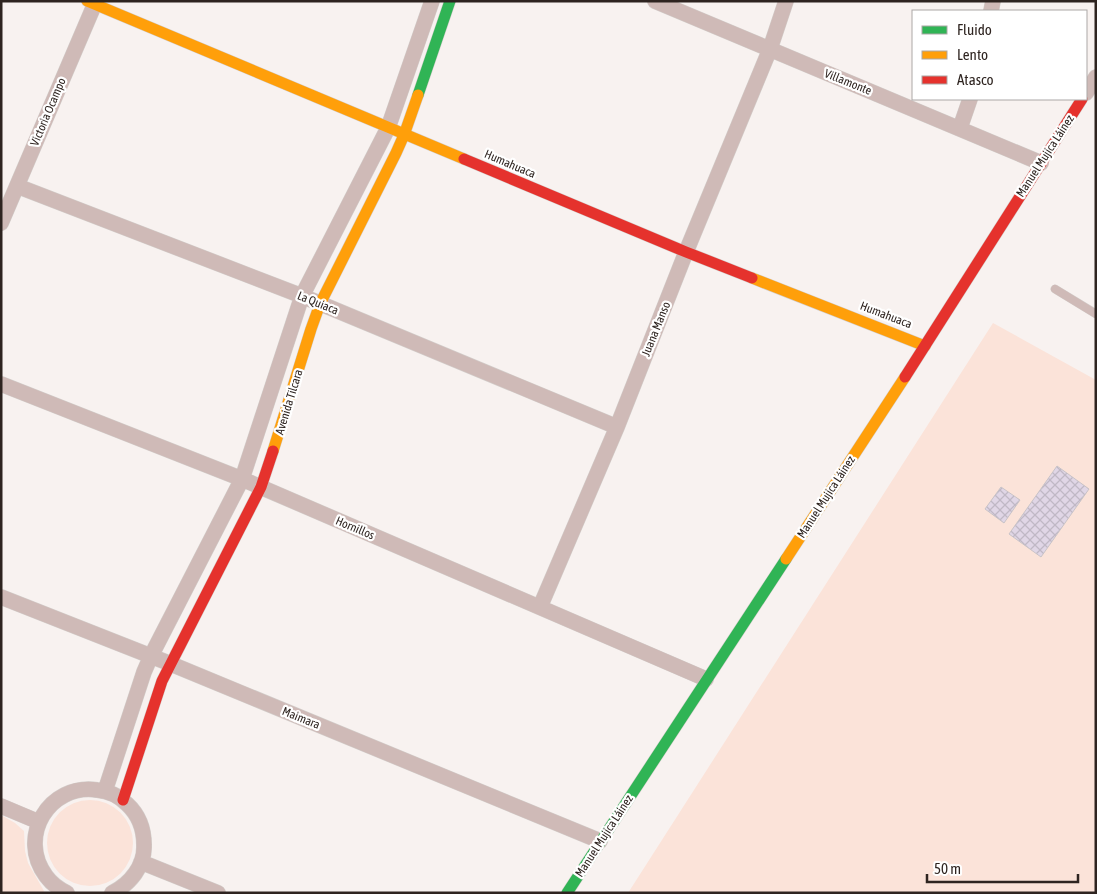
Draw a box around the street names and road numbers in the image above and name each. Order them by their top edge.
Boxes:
street label: Villamonte [822,66,874,98]
street label: Victoria Ocampo [27,76,69,148]
street label: Manuel Mujica Láinez [1013,112,1077,200]
street label: Humahuaca [482,147,538,181]
street label: La Quiaca [295,288,341,318]
street label: Juana Manso [639,299,673,358]
street label: Humahuaca [858,299,914,331]
street label: Avenida Tilcara [272,368,306,436]
street label: Manuel Mujica Láinez [794,453,858,541]
street label: Hornillos [333,514,377,542]
street label: Maimara [280,704,322,732]
street label: Manuel Mujica Láinez [572,792,636,880]

